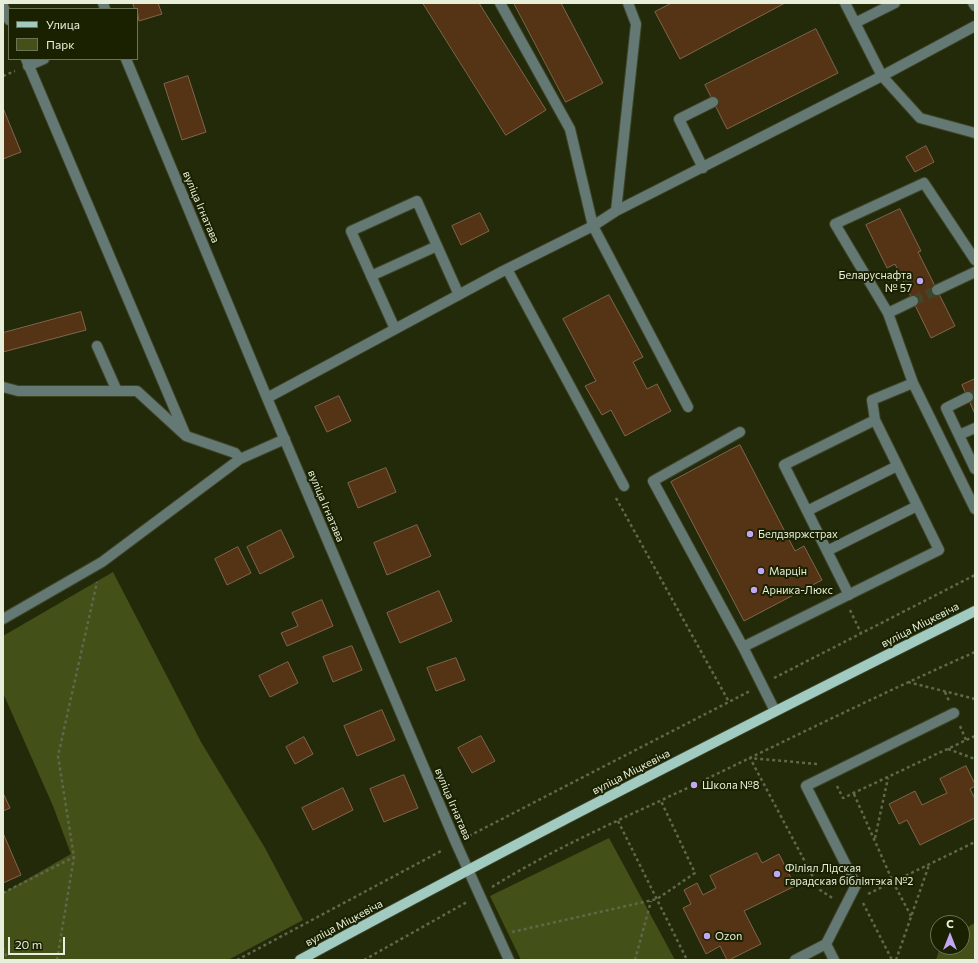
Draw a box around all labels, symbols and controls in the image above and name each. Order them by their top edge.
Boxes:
legend [8,8,138,60]
text: Улица [46,17,80,31]
text: Парк [46,37,75,51]
street label: вуліца Ігнатава [180,169,222,245]
place label: Беларуснафта № 57 [839,268,912,294]
marker: Беларуснафта № 57 [915,276,925,286]
street label: вуліца Ігнатава [305,468,347,544]
place label: Белдзяржстрах [758,527,838,541]
marker: Белдзяржстрах [745,529,755,539]
place label: Марцін [769,564,807,578]
marker: Марцін [756,566,766,576]
place label: Арника-Люкс [762,583,833,597]
marker: Арника-Люкс [749,585,759,595]
street label: вуліца Міцкевіча [879,600,961,650]
street label: вуліца Міцкевіча [590,747,672,797]
street label: вуліца Ігнатава [432,766,474,842]
place label: Школа №8 [702,778,759,792]
marker: Школа №8 [689,780,699,790]
place label: Філіял Лідская гарадская бібліятэка №2 [785,861,913,887]
marker: Філіял Лідская гарадская бібліятэка №2 [772,869,782,879]
street label: вуліца Міцкевіча [303,897,385,949]
north arrow [930,915,970,955]
text: С [946,917,954,930]
scale bar [10,929,67,955]
place label: Ozon [715,929,742,943]
marker: Ozon [702,931,712,941]
text: 20 m [15,937,42,951]

